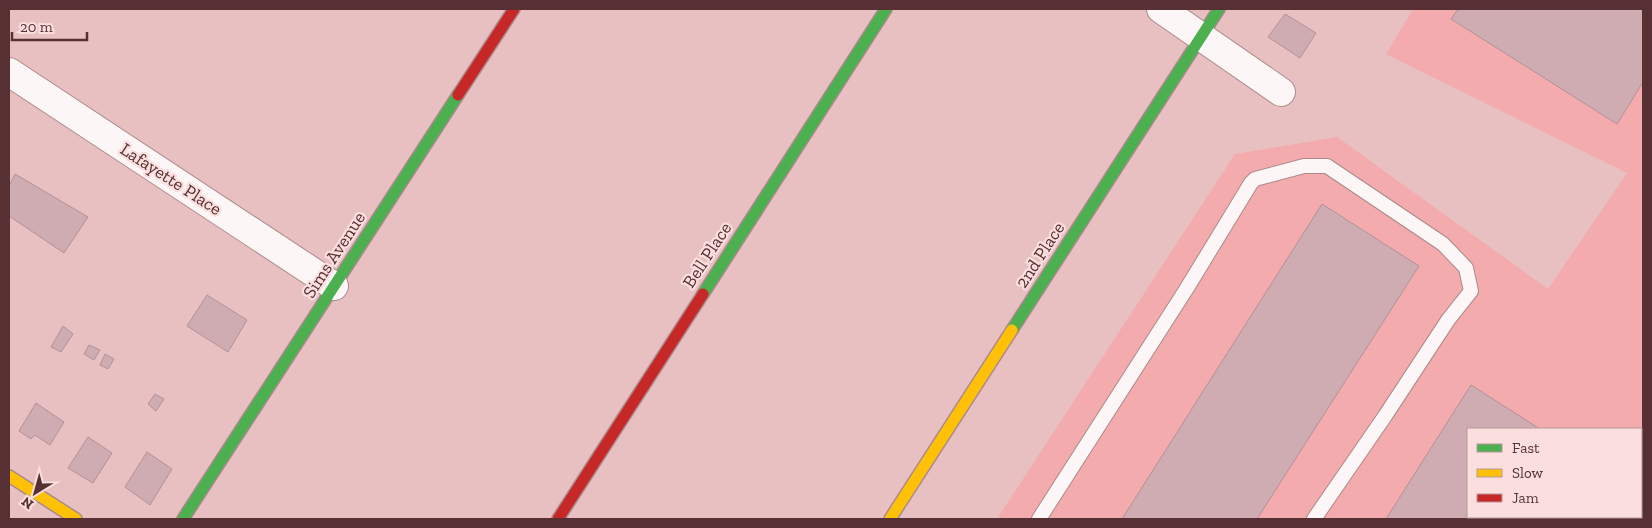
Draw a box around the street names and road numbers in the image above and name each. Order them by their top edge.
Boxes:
street label: Lafayette Place [116,138,226,220]
street label: Sims Avenue [298,208,370,302]
street label: Bell Place [678,218,736,292]
street label: 2nd Place [1011,218,1069,292]

